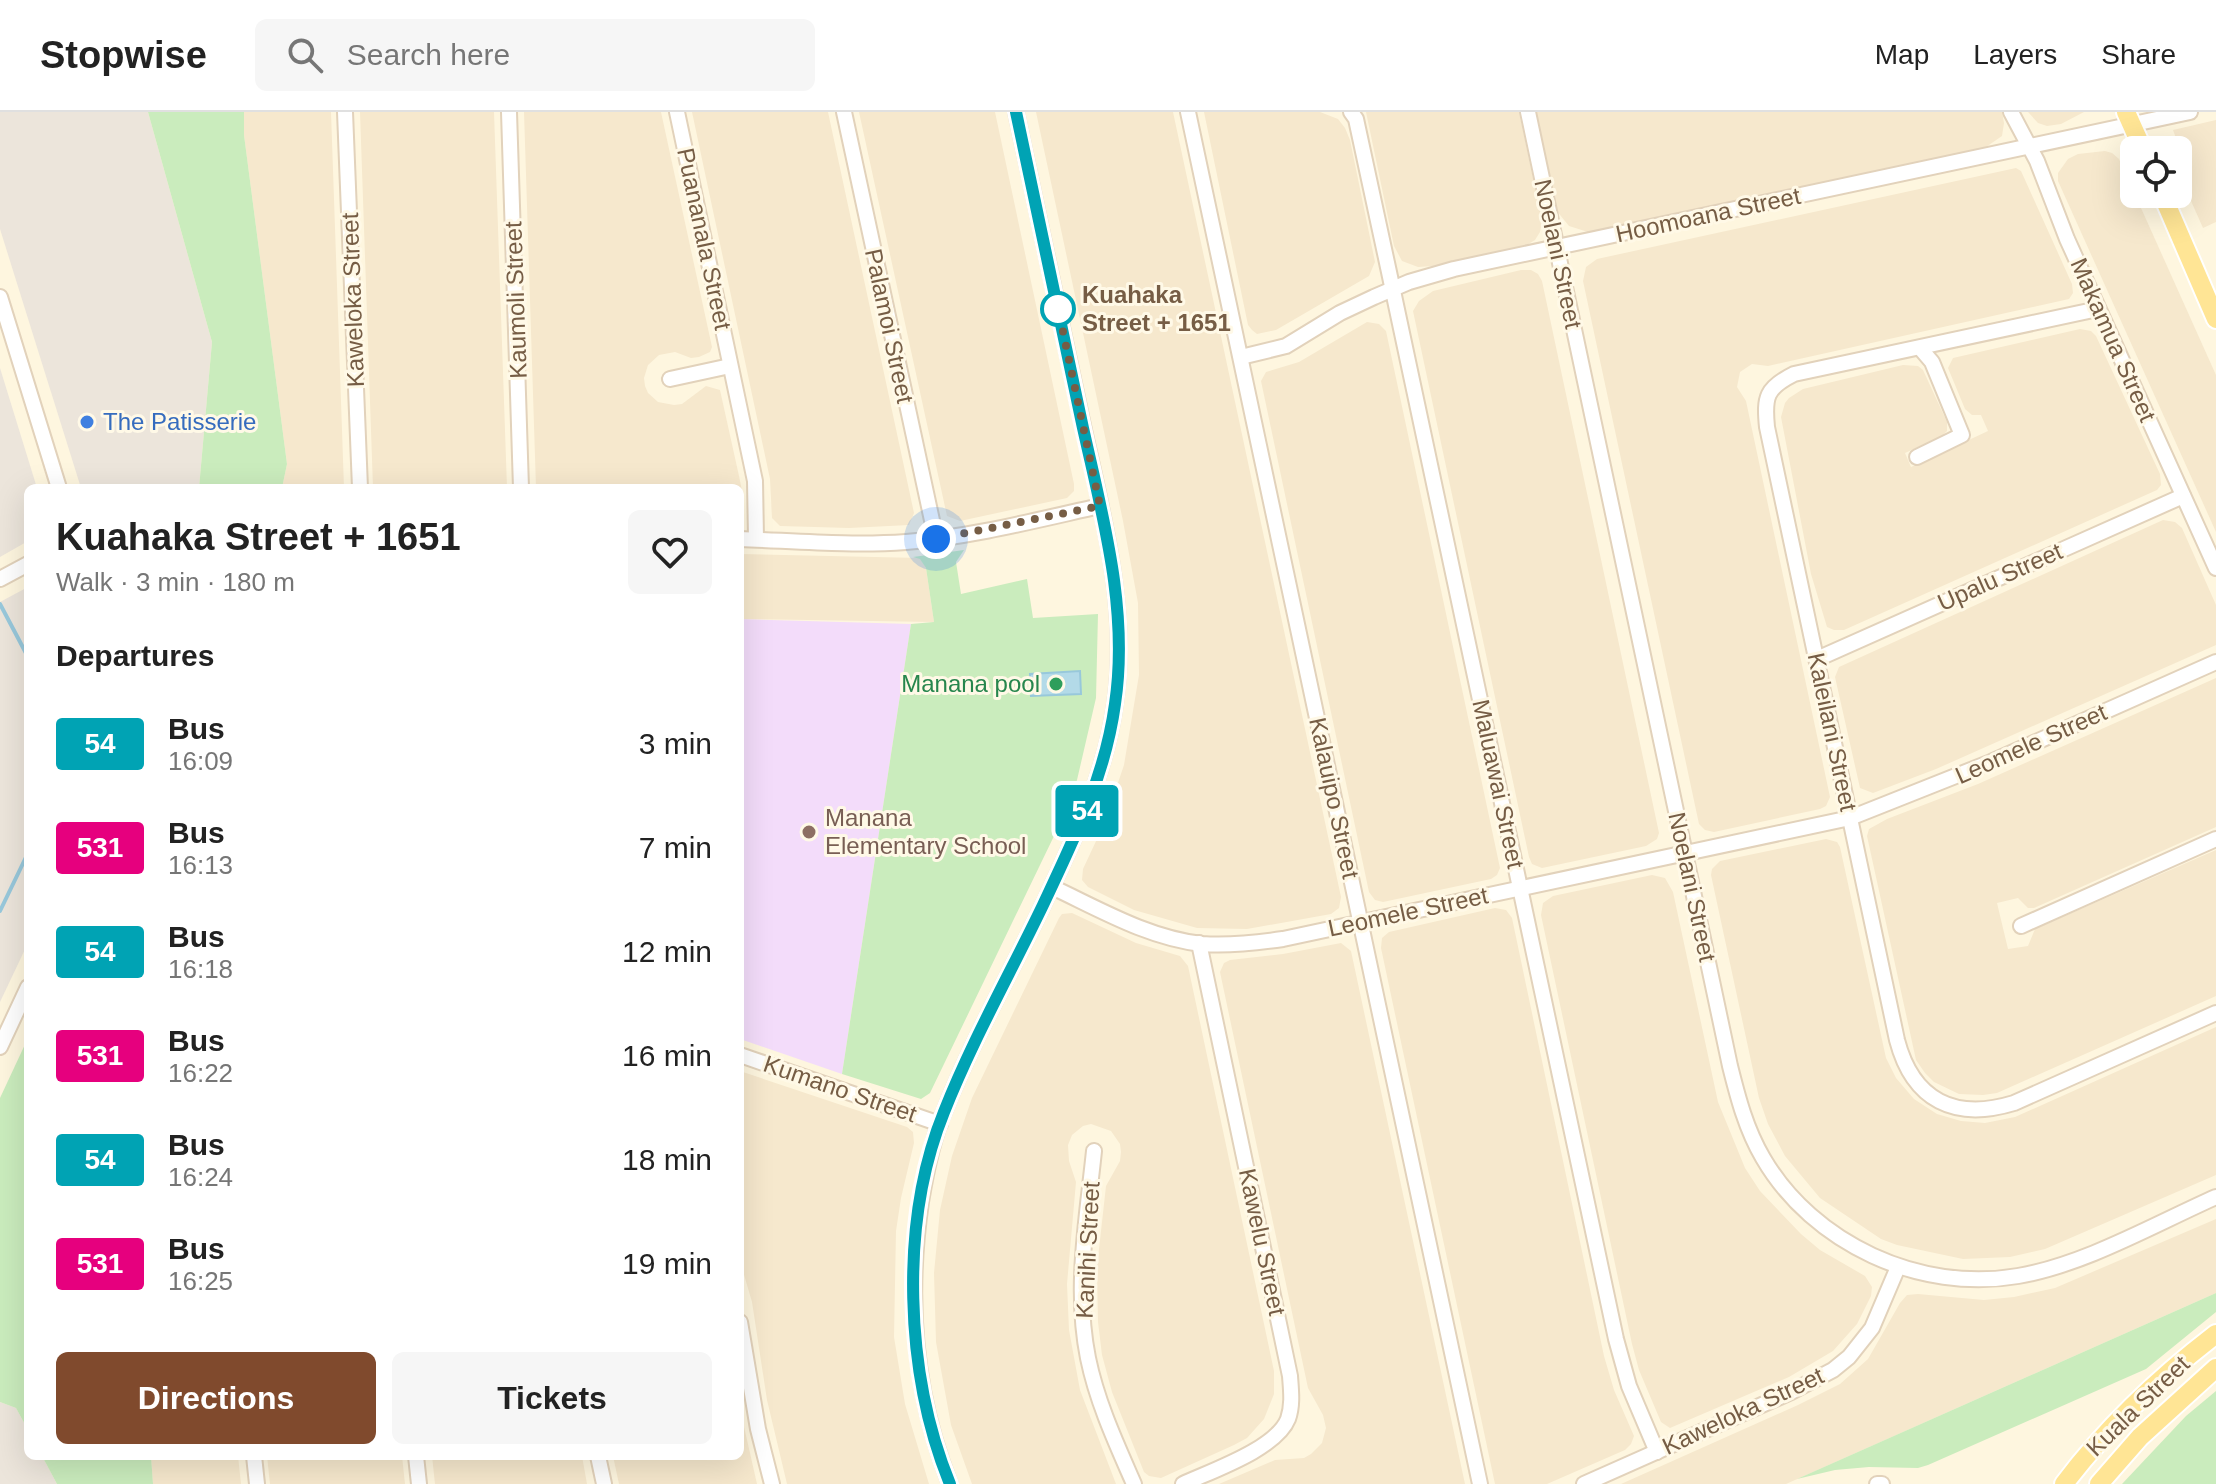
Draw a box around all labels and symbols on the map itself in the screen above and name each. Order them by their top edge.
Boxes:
street label: Puananala Street [672,145,737,333]
street label: Noelani Street [1529,177,1588,331]
street label: Hoomoana Street [1613,182,1803,247]
street label: Kaweloka Street [336,212,369,388]
street label: Kaumoli Street [499,221,532,379]
street label: Palamoi Street [860,246,919,406]
street label: Makamua Street [2065,254,2162,426]
place label: Kuahaka Street + 1651 [1082,281,1231,336]
marker: Kuahaka Street + 1651 [1041,292,1075,326]
place label: The Patisserie [103,408,256,435]
marker: The Patisserie [78,413,96,431]
your location [916,519,956,559]
street label: Upalu Street [1933,537,2067,616]
street label: Kaleilani Street [1803,650,1863,814]
place label: Manana pool [901,670,1040,697]
marker: Manana pool [1047,675,1065,693]
street label: Maluawai Street [1467,697,1530,871]
street label: Leomele Street [1951,698,2111,789]
street label: Kalauipo Street [1304,715,1365,881]
line badge: 54 [1051,785,1123,837]
place label: Manana Elementary School [825,804,1026,859]
street label: Noelani Street [1663,810,1722,964]
marker: Manana Elementary School [800,823,818,841]
street label: Leomele Street [1325,881,1491,942]
street label: Kumano Street [760,1050,921,1127]
street label: Kawelu Street [1234,1166,1291,1318]
street label: Kanihi Street [1070,1180,1105,1319]
street label: Kuala Street [2081,1350,2195,1461]
street label: Kaweloka Street [1658,1361,1828,1460]

